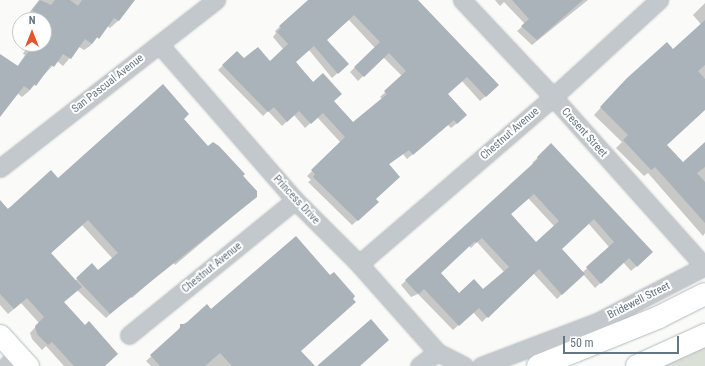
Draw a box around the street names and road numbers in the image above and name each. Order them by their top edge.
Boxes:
street label: San Pascual Avenue [69,52,147,116]
street label: Chestnut Avenue [478,105,542,163]
street label: Cresent Street [558,106,610,160]
street label: Princess Drive [270,173,322,227]
street label: Chestnut Avenue [179,240,245,296]
street label: Bridewell Street [606,280,672,322]

